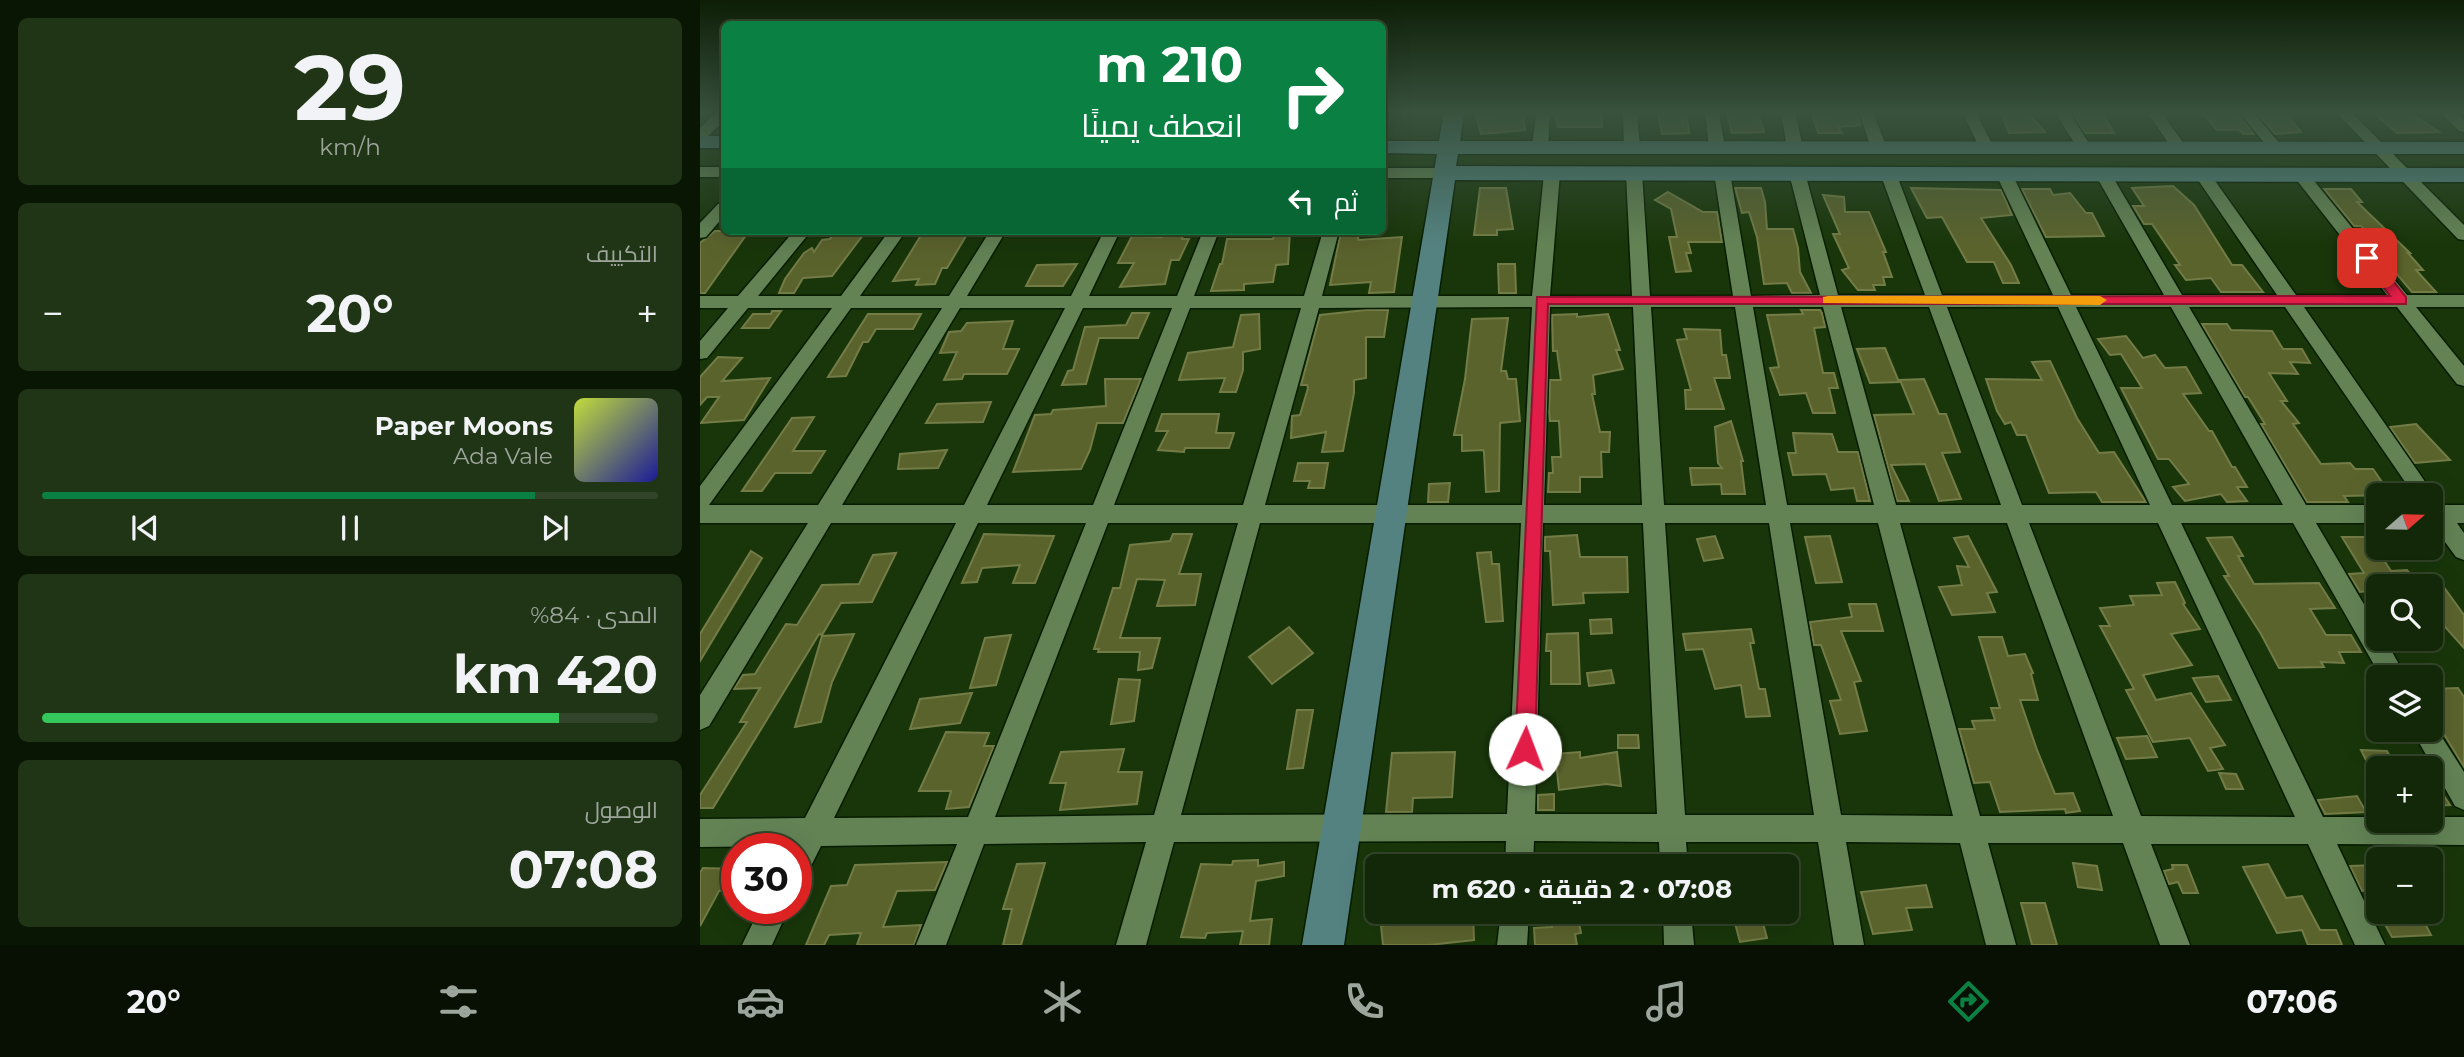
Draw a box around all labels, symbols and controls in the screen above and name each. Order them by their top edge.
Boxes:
text: 29 [294,32,406,143]
text: 210 m [1096,35,1243,94]
icon: right [1267,49,1358,140]
text: انعطف يمينًا [1081,106,1243,145]
text: km/h [319,133,381,161]
icon: left [1282,182,1320,220]
text: ثم [1334,186,1358,218]
pin [2337,228,2397,288]
icon: arrive [2348,239,2386,277]
text: التكييف [586,240,658,268]
text: 20° [306,282,394,345]
text: − [42,290,64,337]
text: + [636,290,658,337]
text: Paper Moons [375,410,553,442]
text: Ada Vale [453,442,553,470]
north arrow [2366,483,2443,560]
map controls [2366,483,2443,924]
icon: previous [126,509,164,547]
icon: pause [331,509,369,547]
icon: next [536,509,574,547]
button: search [2366,574,2443,651]
text: المدى · 84% [530,601,658,629]
text: 420 km [453,643,658,706]
button: layers [2366,665,2443,742]
position arrow [1488,712,1562,786]
button: + [2366,756,2443,833]
text: الوصول [585,796,658,824]
speed limit sign: 30 [721,833,812,924]
text: 07:08 [508,838,658,901]
button: − [2366,847,2443,924]
text: 07:08 · 2 دقيقة · 620 m [1432,873,1732,905]
icon: filters [434,977,483,1026]
icon: car [736,977,785,1026]
icon: climate [1038,977,1087,1026]
icon: phone [1340,977,1389,1026]
icon: music [1642,977,1691,1026]
icon: directions [1944,977,1993,1026]
text: 20° [127,982,181,1021]
text: 07:06 [2246,982,2337,1021]

